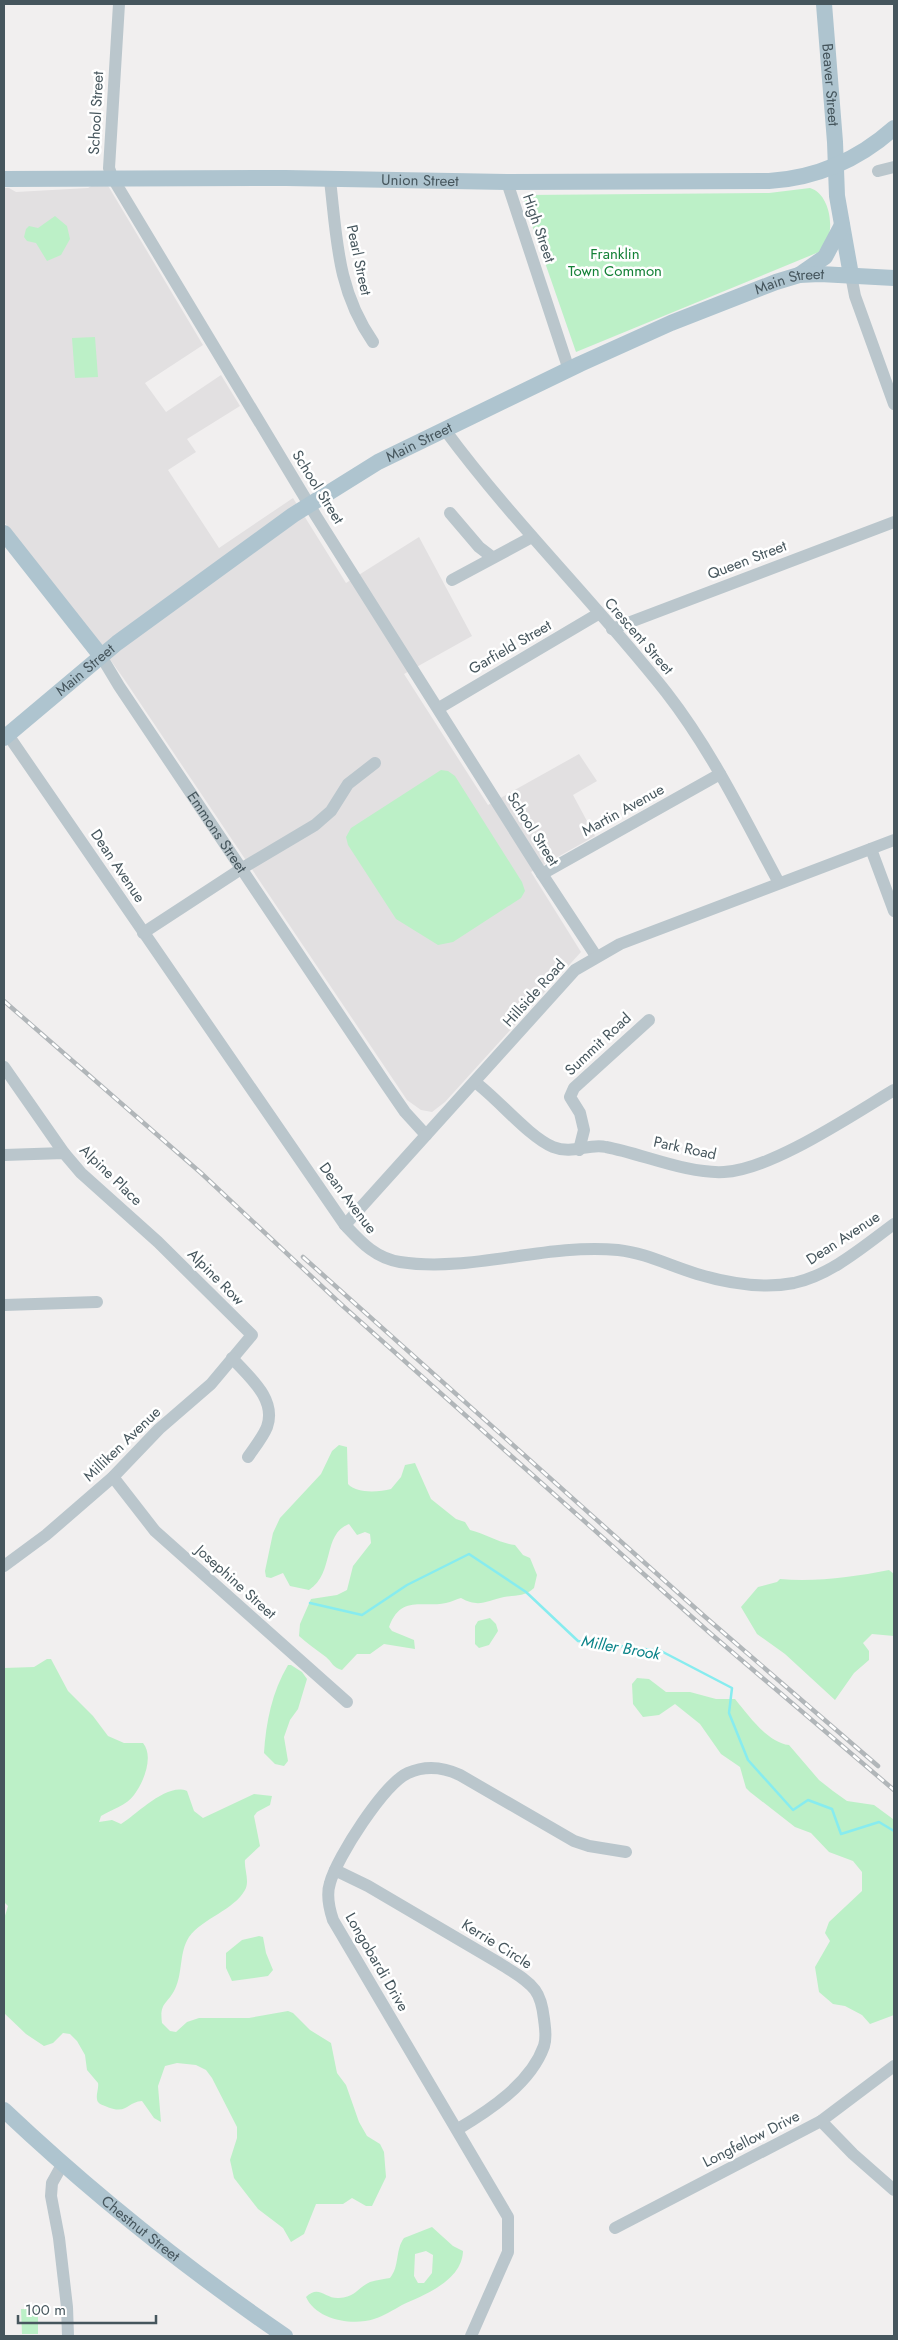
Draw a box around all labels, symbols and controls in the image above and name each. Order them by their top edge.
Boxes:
street label: Beaver Street [816,43,845,127]
street label: School Street [83,70,109,155]
street label: Union Street [381,169,459,192]
street label: High Street [517,191,561,266]
street label: Pearl Street [341,223,377,298]
park label: Franklin Town Common [568,243,662,282]
street label: Main Street [751,263,825,300]
street label: Main Street [382,416,456,468]
street label: School Street [287,446,350,529]
street label: Queen Street [704,535,790,585]
street label: Crescent Street [599,593,679,680]
street label: Garfield Street [465,614,556,680]
street label: Main Street [51,638,120,701]
street label: Martin Avenue [578,778,668,842]
street label: Emmons Street [182,787,253,878]
street label: School Street [502,788,565,871]
street label: Dean Avenue [85,825,151,907]
street label: Hillside Road [498,954,570,1032]
street label: Summit Road [560,1007,636,1081]
street label: Park Road [652,1131,718,1165]
street label: Alpine Place [75,1139,147,1211]
street label: Dean Avenue [314,1158,382,1238]
street label: Dean Avenue [802,1206,885,1270]
street label: Alpine Row [183,1244,250,1311]
street label: Milliken Avenue [78,1401,166,1487]
street label: Josephine Street [189,1538,281,1624]
water label: Miller Brook [580,1629,663,1666]
street label: Longobardi Drive [340,1909,414,2016]
street label: Kerrie Circle [457,1914,537,1975]
street label: Longfellow Drive [699,2105,804,2173]
street label: Chestnut Street [96,2190,185,2267]
scale bar [18,2292,155,2324]
text: 100 m [25,2299,66,2321]

